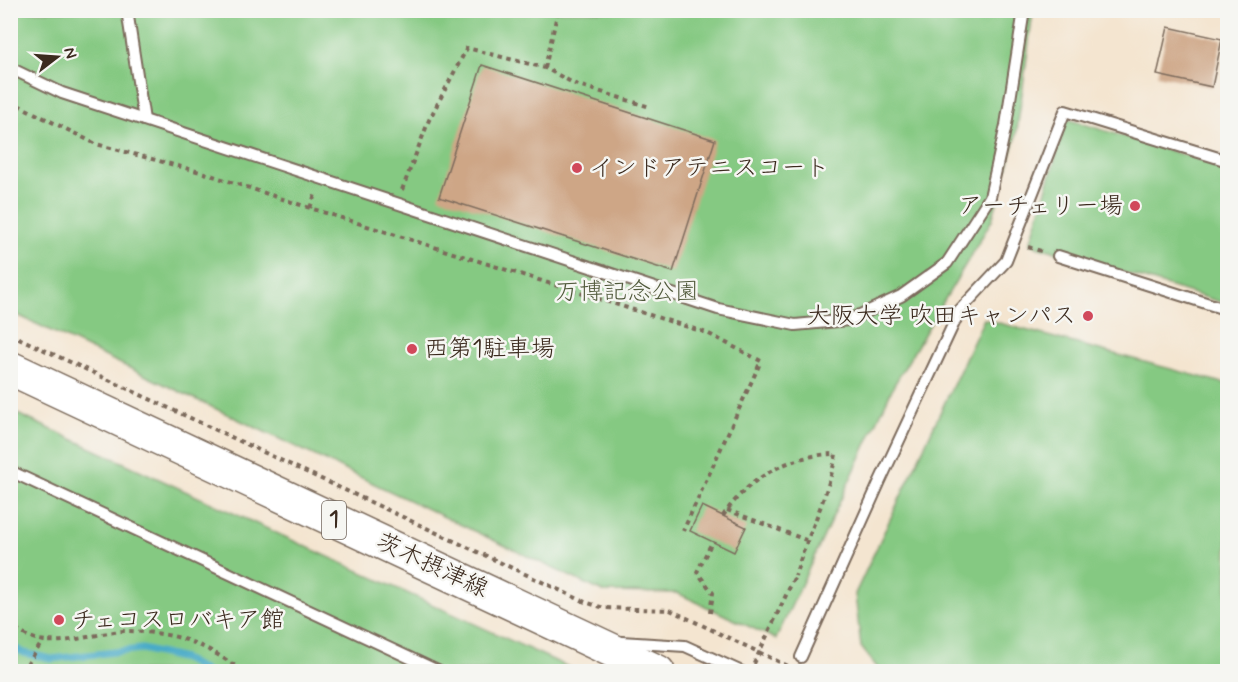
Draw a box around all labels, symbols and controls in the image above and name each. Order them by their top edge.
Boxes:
north arrow [27,27,87,87]
text: N [58,45,82,61]
place label: インドアテニスコート [589,153,829,184]
marker: インドアテニスコート [570,161,584,175]
place label: アーチェリー場 [958,191,1123,222]
marker: アーチェリー場 [1128,199,1142,213]
park label: 万博記念公園 [555,277,699,308]
place label: 大阪大学 吹田キャンパス [806,301,1076,332]
marker: 大阪大学 吹田キャンパス [1081,309,1095,323]
place label: 西第1駐車場 [424,334,555,365]
marker: 西第1駐車場 [405,342,419,356]
road number: 1 [322,501,346,539]
street label: 茨木摂津線 [371,527,493,605]
place label: チェコスロバキア館 [71,605,285,636]
marker: チェコスロバキア館 [52,613,66,627]

